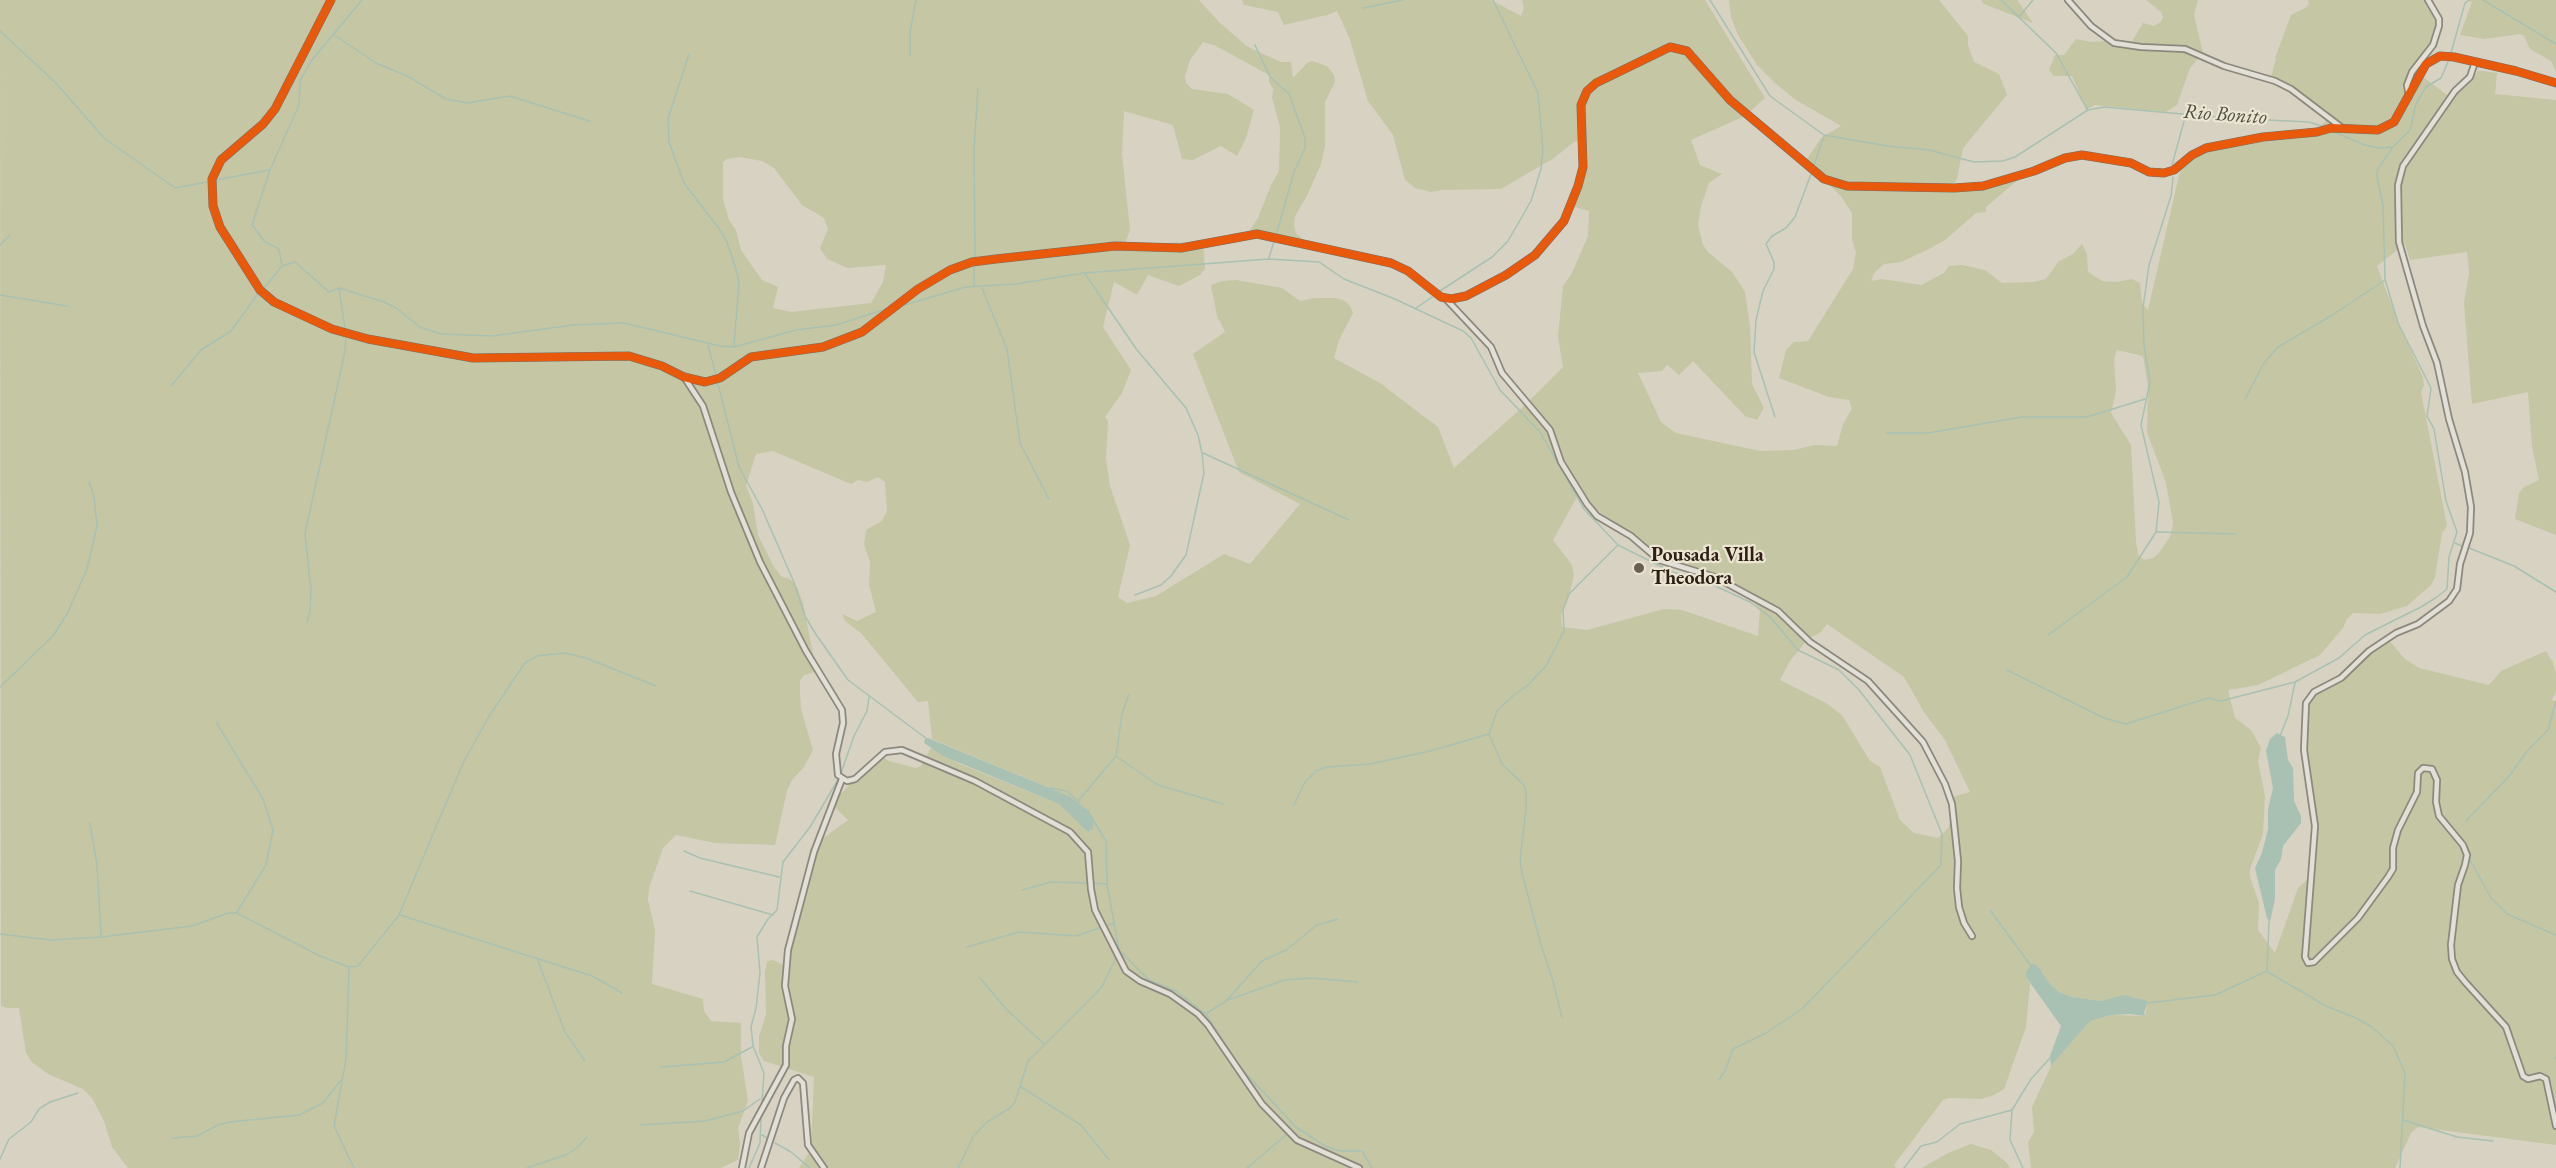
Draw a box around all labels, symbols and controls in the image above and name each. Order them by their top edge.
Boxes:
water label: Rio Bonito [2182,100,2268,130]
place label: Pousada Villa Theodora [1651,544,1764,591]
marker: Pousada Villa Theodora [1632,561,1646,575]

